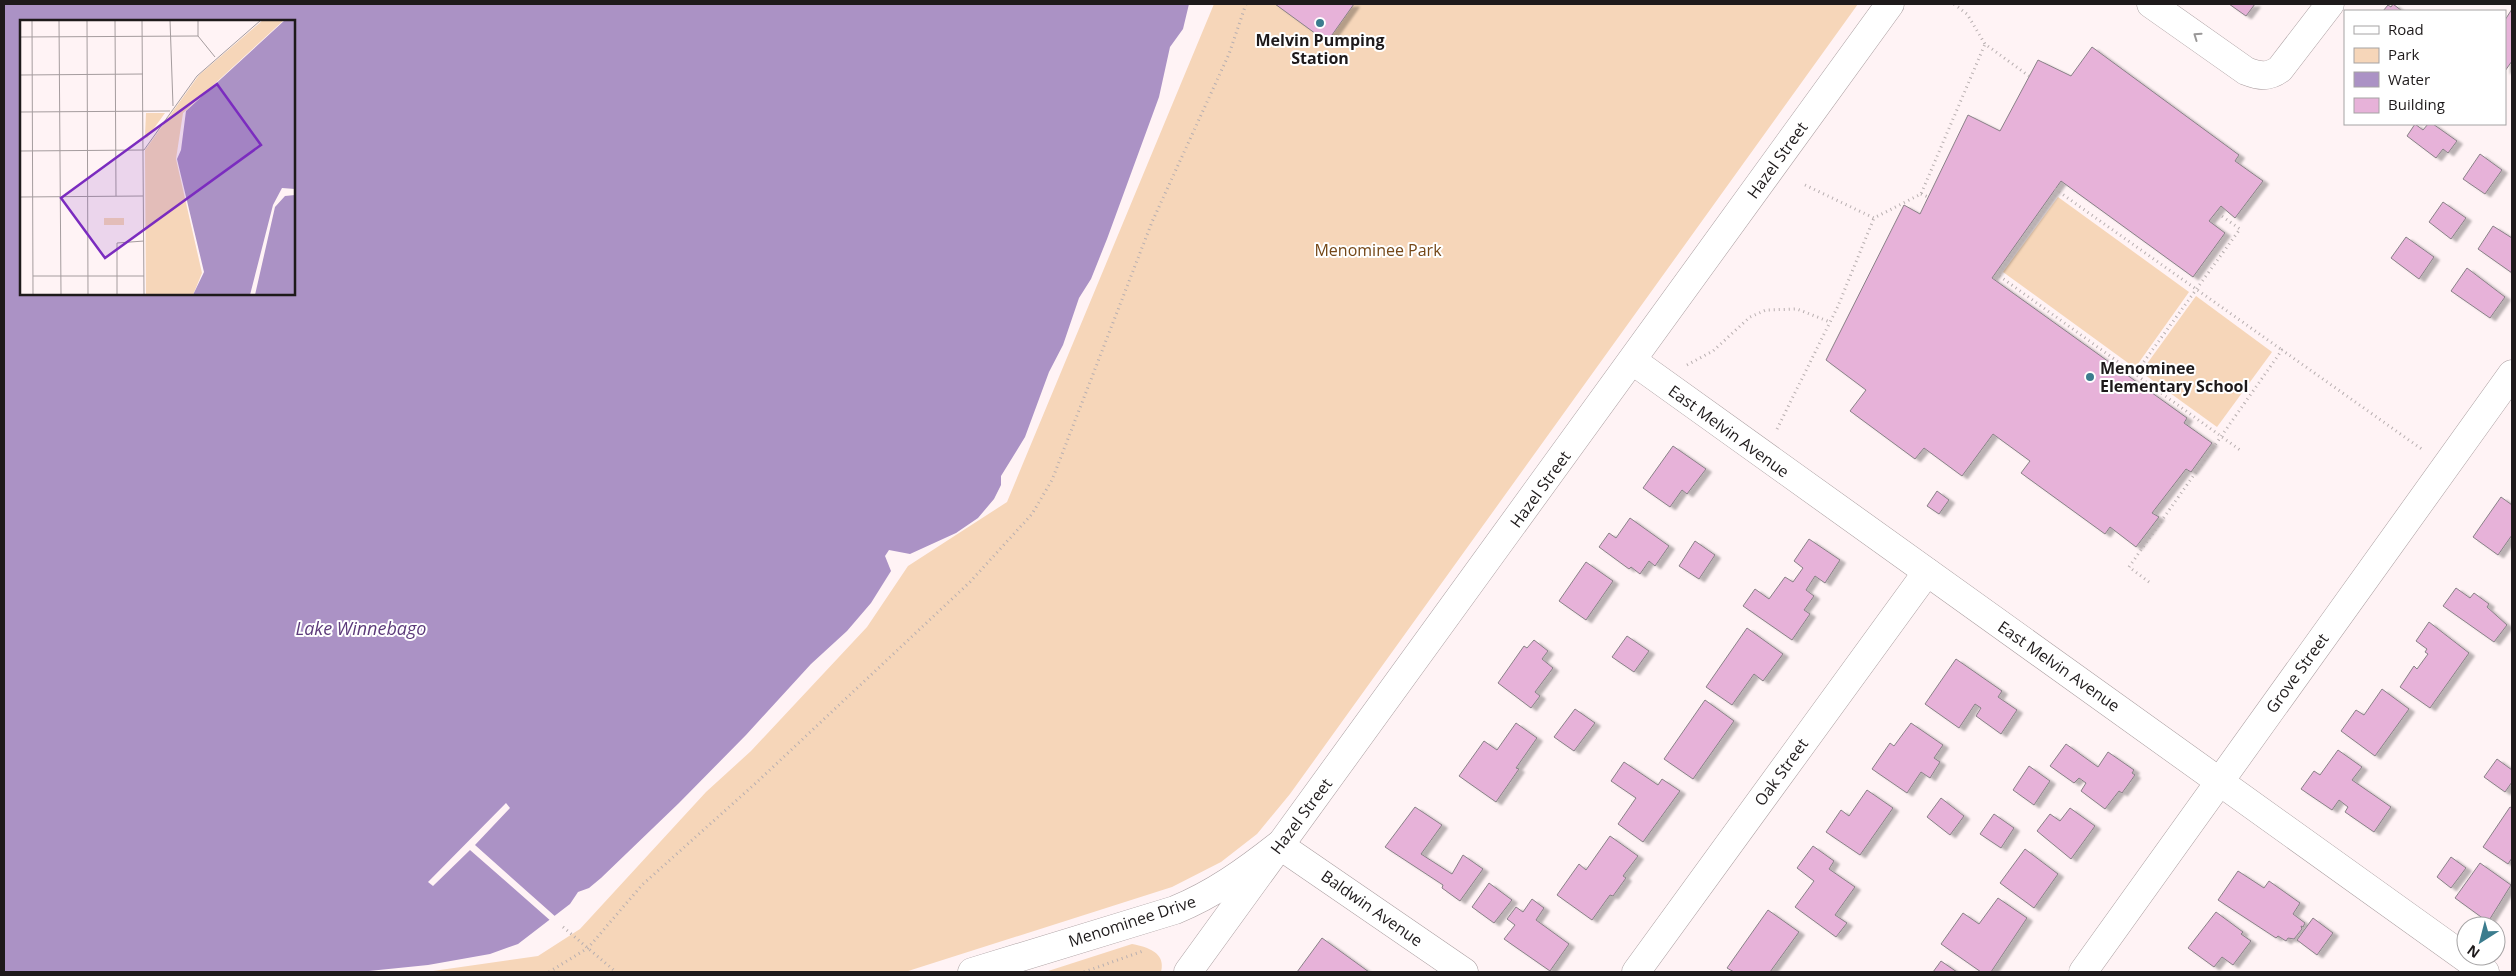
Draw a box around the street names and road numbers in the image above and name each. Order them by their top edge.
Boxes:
street label: Hazel Street [1742,117,1813,203]
street label: East Melvin Avenue [1664,380,1794,482]
street label: Hazel Street [1505,446,1576,532]
street label: East Melvin Avenue [1994,616,2124,716]
street label: Grove Street [2261,628,2334,717]
street label: Oak Street [1749,734,1813,810]
street label: Hazel Street [1265,773,1337,859]
street label: Baldwin Avenue [1317,865,1427,951]
street label: Menominee Drive [1065,890,1199,952]

